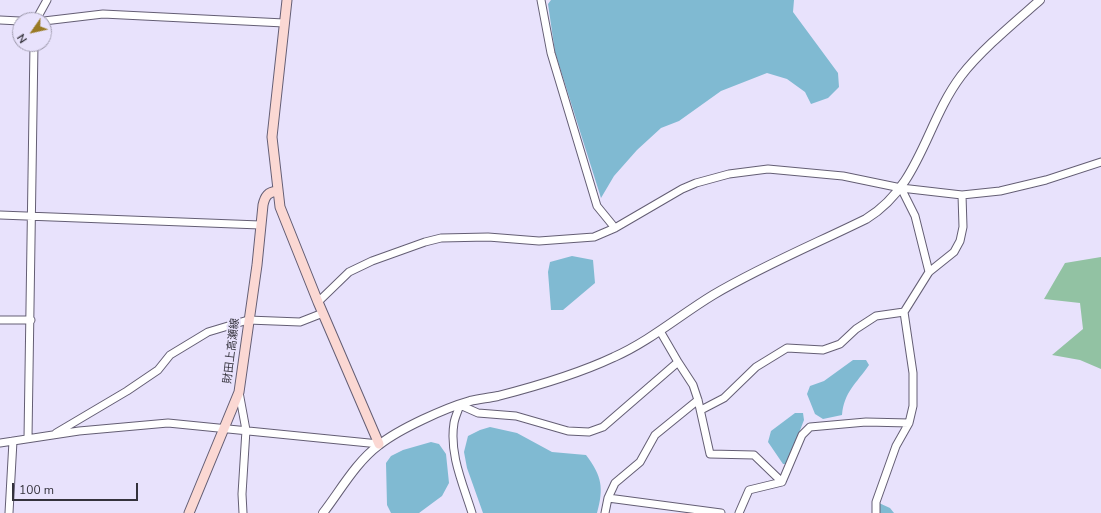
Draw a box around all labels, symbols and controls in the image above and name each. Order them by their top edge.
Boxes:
north arrow [12,12,52,52]
text: N [14,31,31,46]
street label: 財田上高瀬線 [221,317,243,385]
scale bar [14,475,140,501]
text: 100 m [19,482,54,498]

